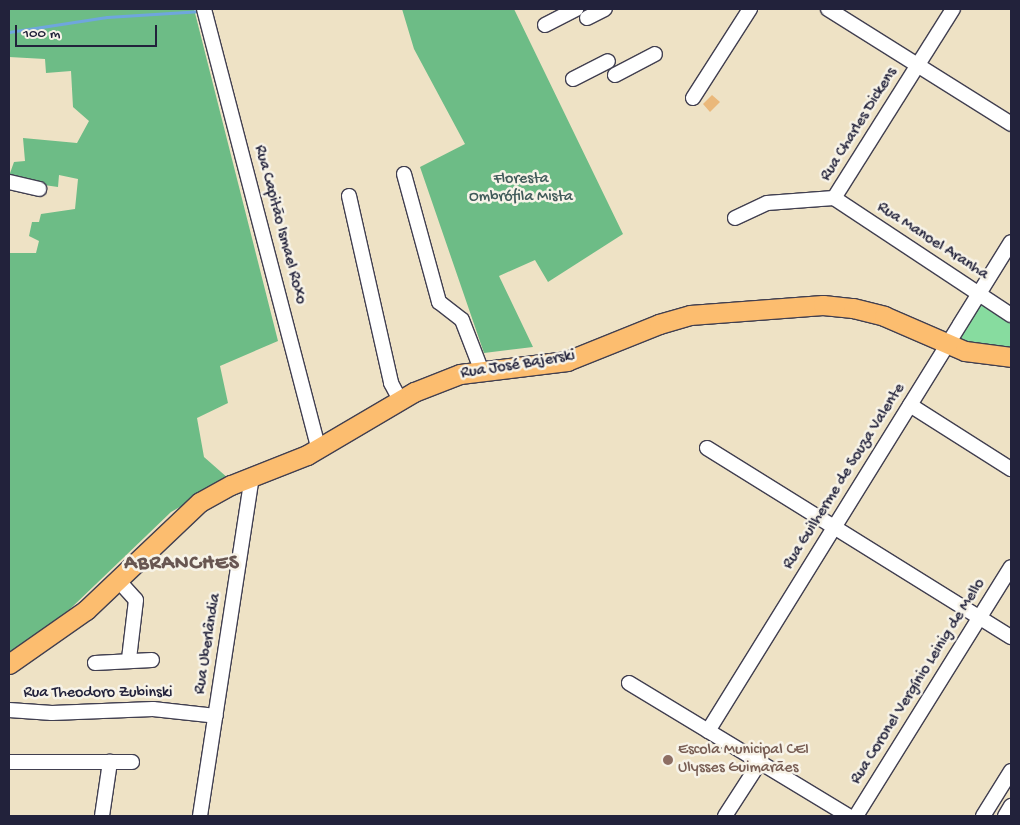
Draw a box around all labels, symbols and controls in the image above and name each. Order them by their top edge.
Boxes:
scale bar [18,15,160,47]
text: 100 m [23,25,60,43]
street label: Rua Charles Dickens [817,65,903,185]
street label: Rua Capitão Ismael Roxo [249,143,309,307]
park label: Floresta Ombrófila Mista [469,170,573,208]
street label: Rua Manoel Aranha [873,199,991,285]
street label: Rua José Bajerski [460,347,576,385]
street label: Rua Guilherme de Souza Valente [780,381,910,573]
district label: ABRANCHES [123,552,241,578]
street label: Rua Coronel Vergínio Leinig de Mello [848,576,990,788]
street label: Rua Uberlândia [192,592,226,696]
street label: Rua Theodoro Zubinski [23,684,173,704]
place label: Escola Municipal CEI Ulysses Guimarães [678,741,809,779]
marker: Escola Municipal CEI Ulysses Guimarães [662,754,674,766]

